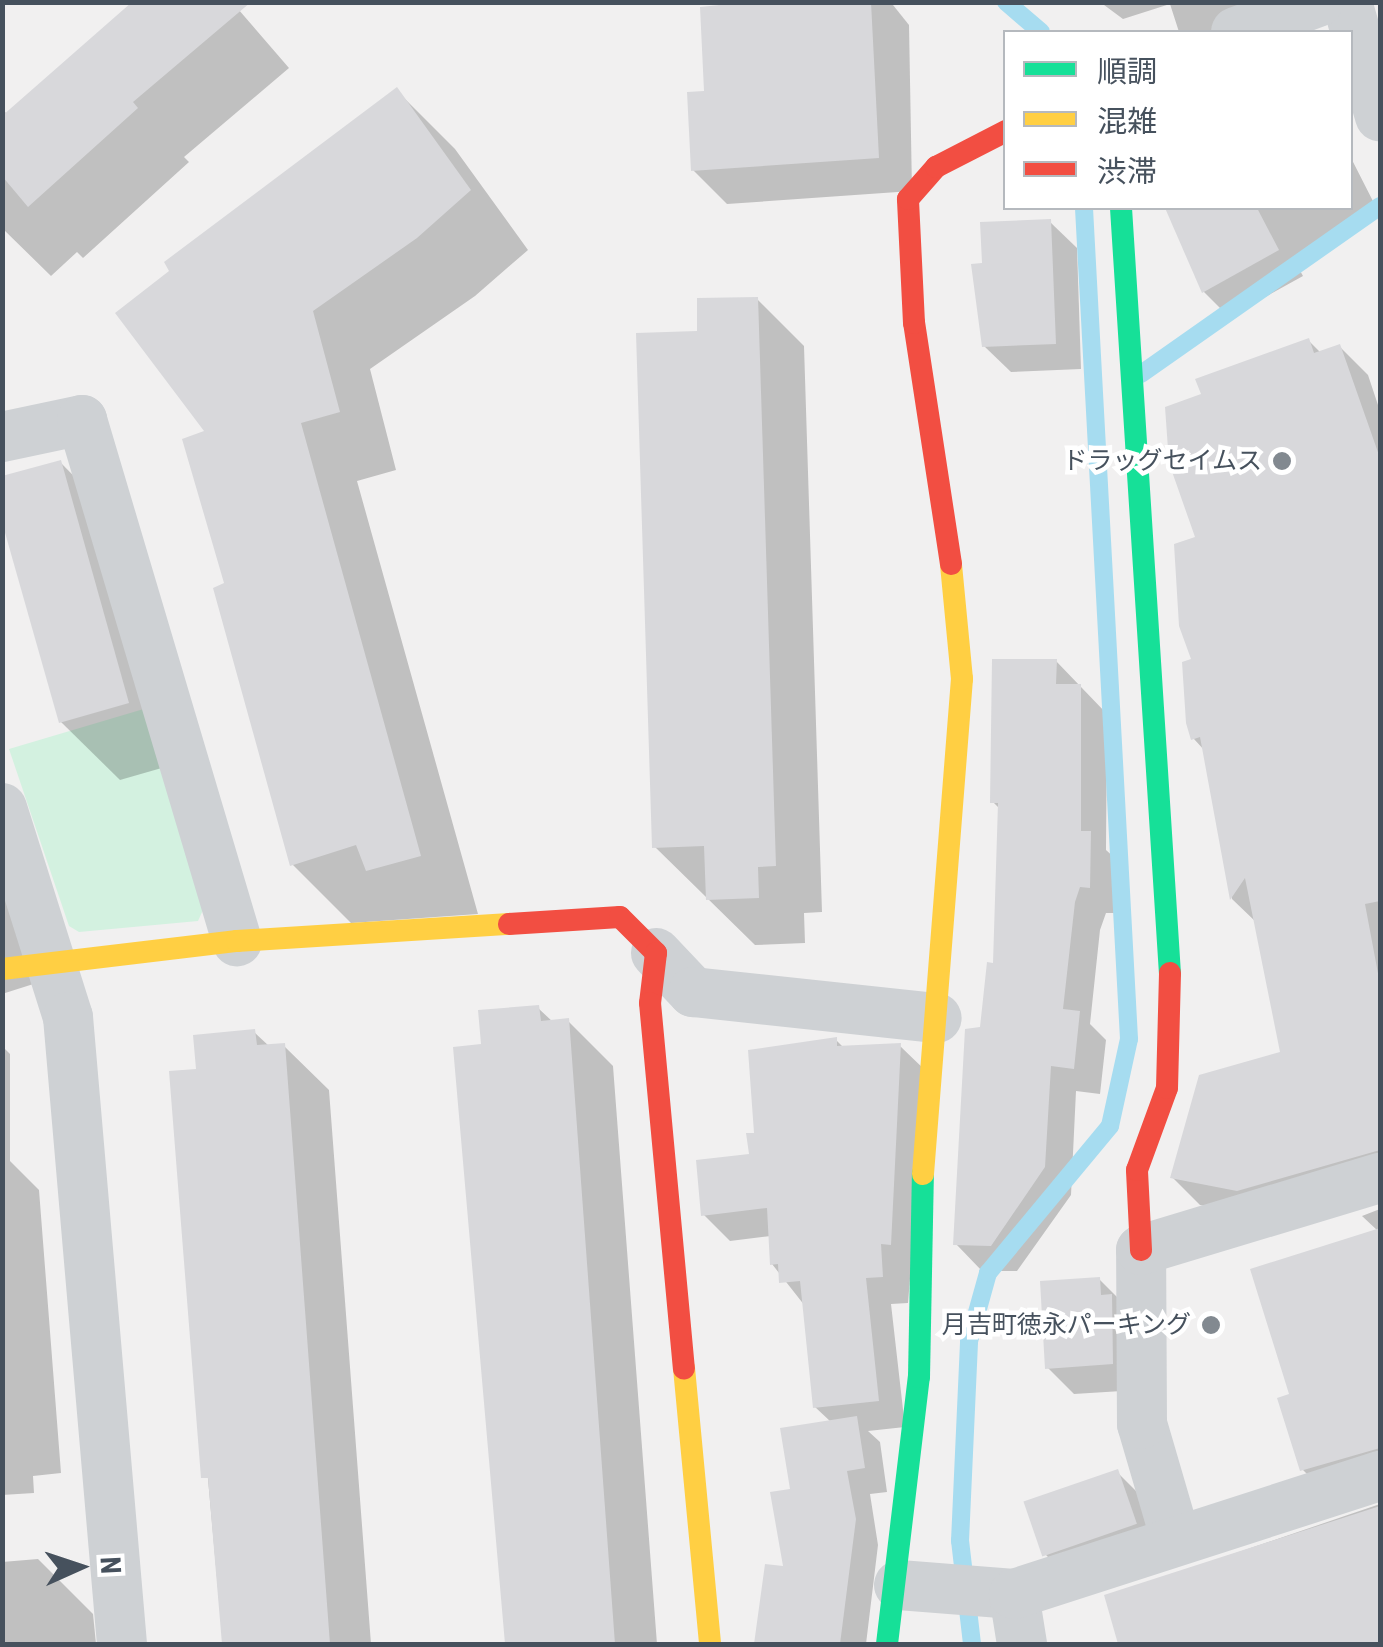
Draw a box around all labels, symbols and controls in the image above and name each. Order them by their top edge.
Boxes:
legend [1003,30,1353,210]
text: 順調 [1097,54,1157,89]
text: 混雑 [1097,104,1157,139]
text: 渋滞 [1097,154,1157,189]
place label: ドラッグセイムス [1062,446,1262,476]
marker: ドラッグセイムス [1271,450,1293,472]
place label: 月吉町徳永パーキング [941,1310,1191,1340]
marker: 月吉町徳永パーキング [1200,1314,1222,1336]
north arrow [30,1517,130,1617]
text: N [94,1556,127,1575]

